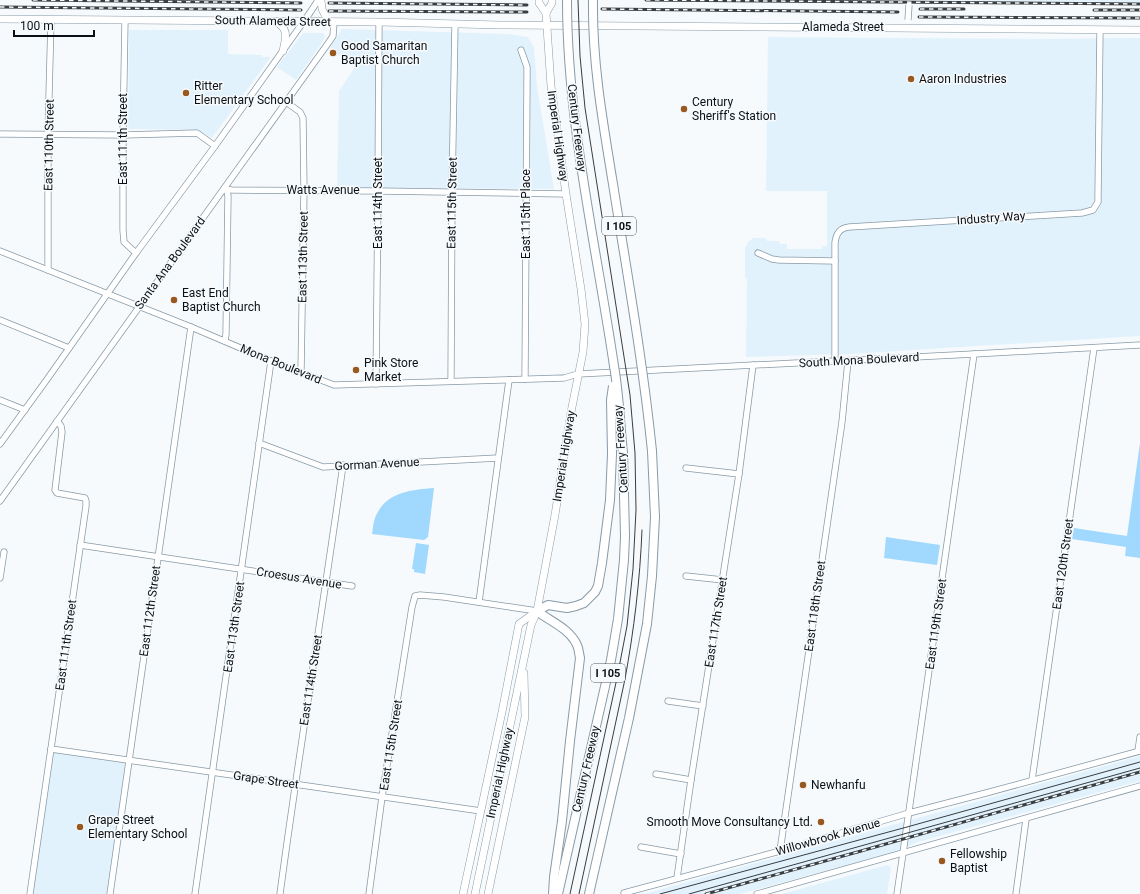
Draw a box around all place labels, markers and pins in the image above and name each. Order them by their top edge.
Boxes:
place label: Good Samaritan Baptist Church [341,39,427,67]
marker: Good Samaritan Baptist Church [328,48,338,58]
place label: Aaron Industries [919,72,1007,86]
marker: Aaron Industries [906,74,916,84]
place label: Ritter Elementary School [194,79,294,107]
marker: Ritter Elementary School [181,88,191,98]
place label: Century Sheriff's Station [692,95,776,123]
marker: Century Sheriff's Station [679,104,689,114]
place label: East End Baptist Church [182,286,261,314]
marker: East End Baptist Church [169,295,179,305]
place label: Pink Store Market [364,356,418,384]
marker: Pink Store Market [351,365,361,375]
place label: Newhanfu [811,778,866,792]
marker: Newhanfu [798,780,808,790]
place label: Grape Street Elementary School [88,813,188,841]
place label: Smooth Move Consultancy Ltd. [647,815,813,829]
marker: Smooth Move Consultancy Ltd. [816,817,826,827]
marker: Grape Street Elementary School [75,822,85,832]
place label: Fellowship Baptist [950,847,1007,875]
marker: Fellowship Baptist [937,856,947,866]

